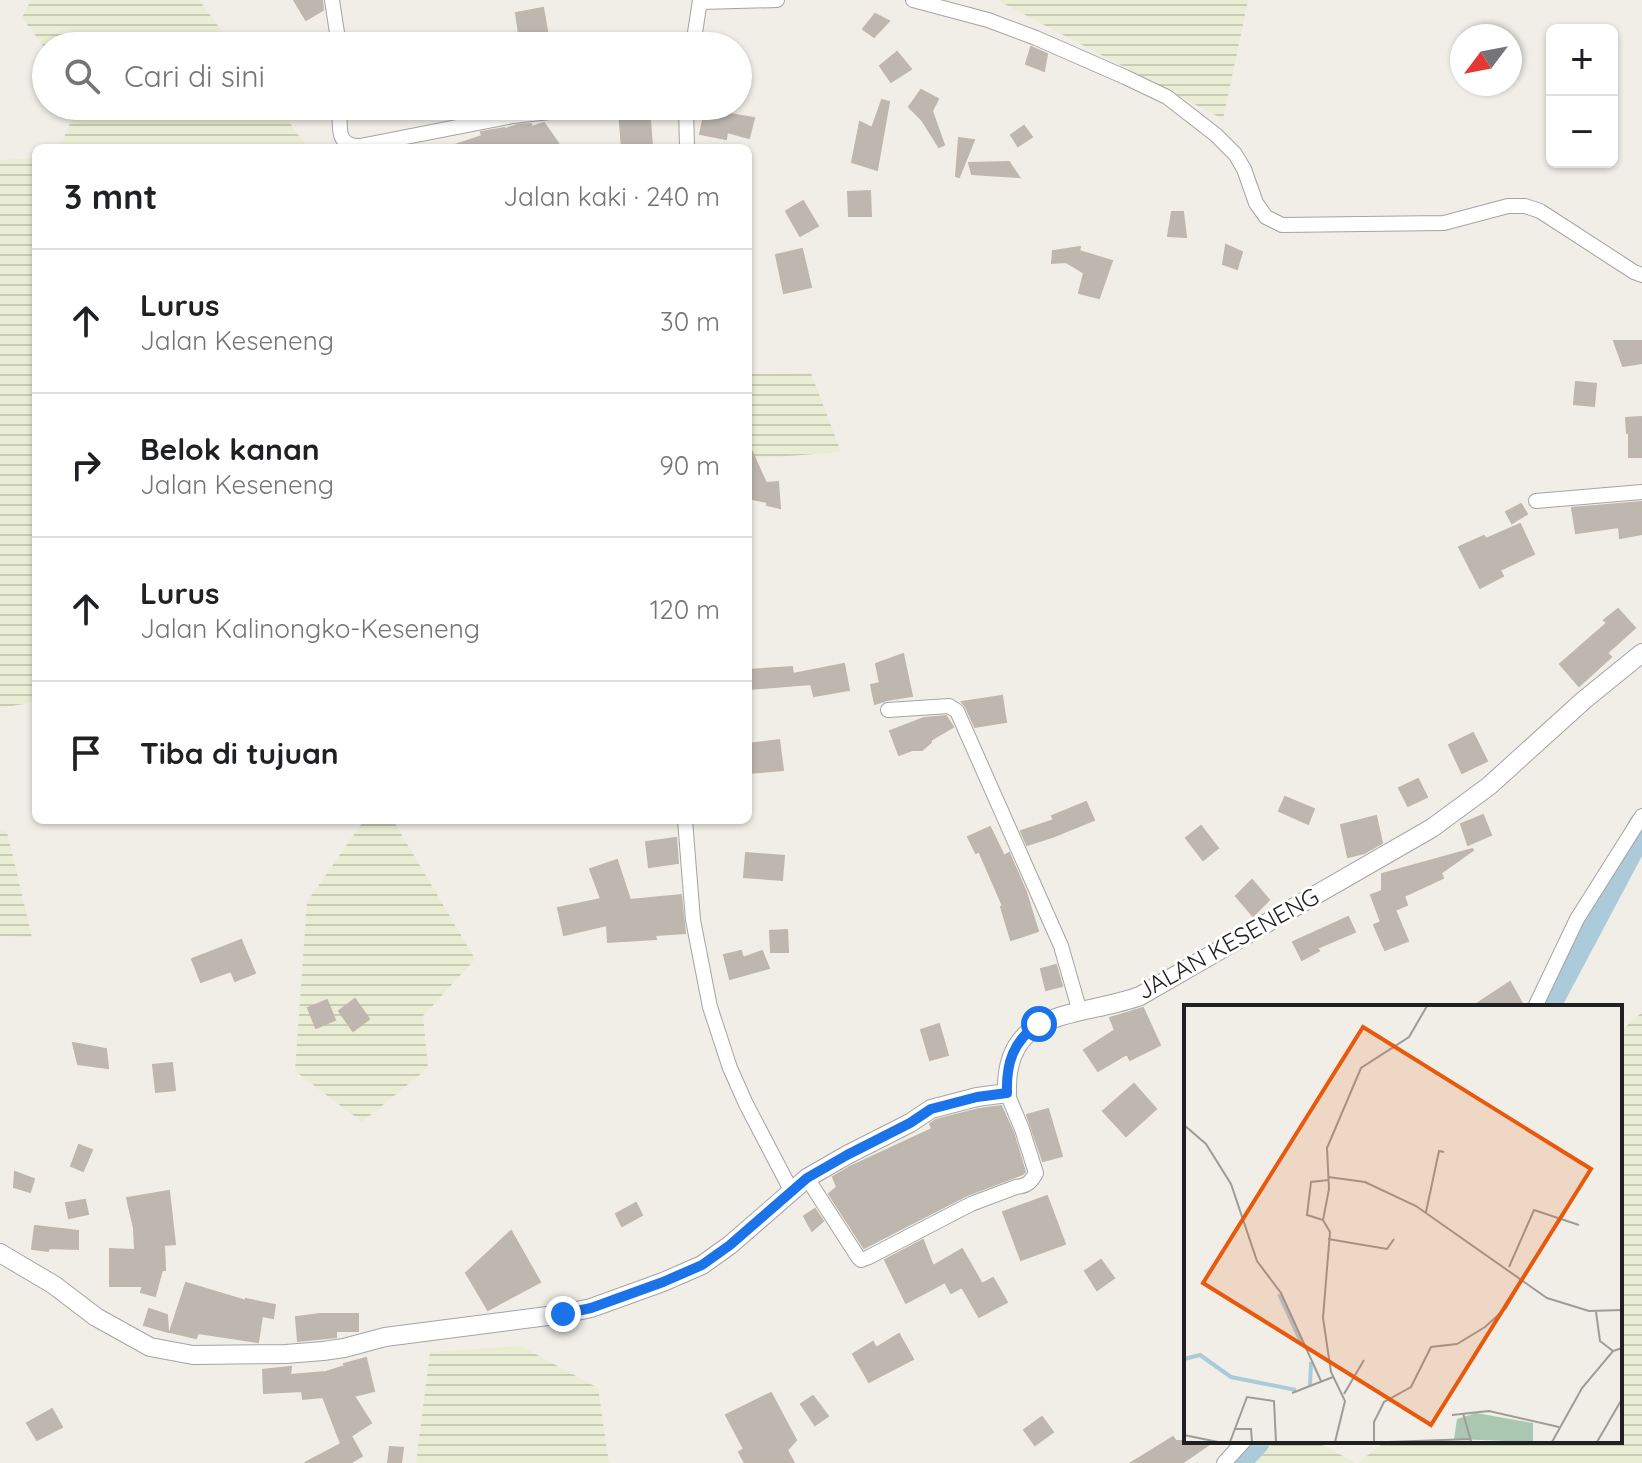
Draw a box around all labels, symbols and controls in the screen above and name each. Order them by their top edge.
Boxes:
north arrow [1450,24,1522,96]
map controls [1546,24,1618,168]
button: + [1546,24,1618,96]
search box [32,32,752,120]
icon: search [60,54,104,98]
text: Cari di sini [124,57,265,95]
button: − [1546,96,1618,168]
text: 3 mnt [64,175,157,218]
text: Jalan kaki · 240 m [503,180,720,213]
text: Lurus [140,286,220,324]
icon: ahead [64,299,108,343]
text: 30 m [660,305,720,338]
text: Jalan Keseneng [140,324,334,357]
text: Belok kanan [140,430,320,468]
icon: right [64,443,108,487]
text: 90 m [659,449,720,482]
text: Jalan Keseneng [140,468,334,501]
text: Lurus [140,574,220,612]
icon: ahead [64,587,108,631]
text: 120 m [650,593,720,626]
text: Jalan Kalinongko-Keseneng [140,612,480,645]
icon: arrive [64,731,108,775]
text: Tiba di tujuan [140,734,339,772]
street label: JALAN KESENENG [1131,881,1324,1006]
inset map [1184,1005,1622,1443]
route start [1021,1006,1057,1042]
route end [545,1296,581,1332]

